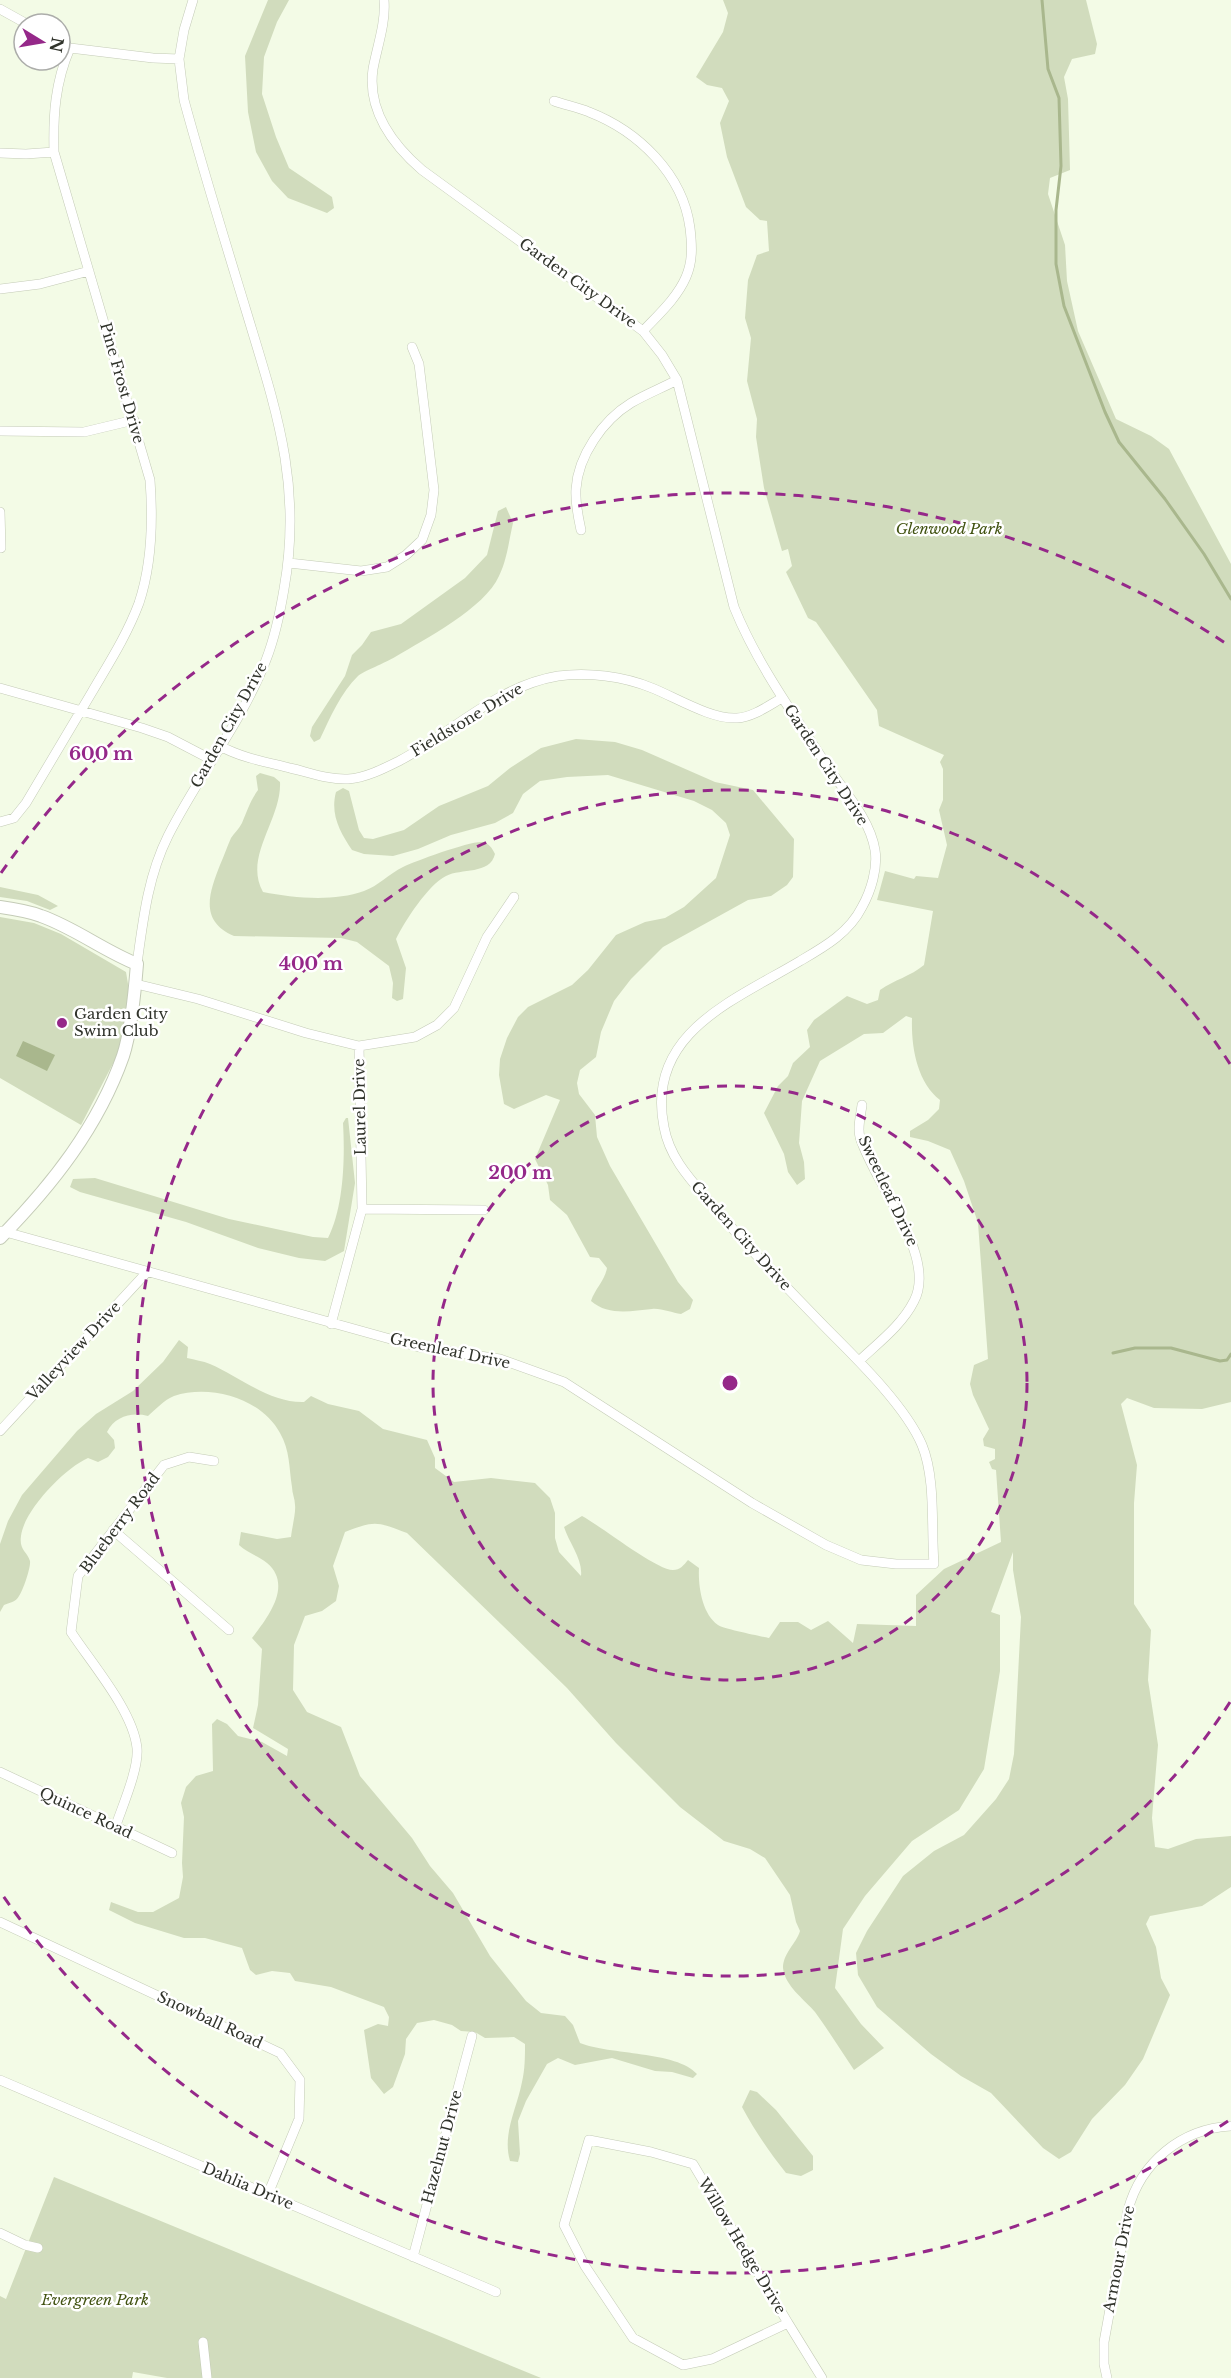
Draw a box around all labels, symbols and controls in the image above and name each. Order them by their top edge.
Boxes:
north arrow [12,12,72,72]
text: N [45,36,68,54]
street label: Garden City Drive [516,234,641,332]
street label: Pine Frost Drive [96,320,149,446]
park label: Glenwood Park [896,519,1002,538]
street label: Garden City Drive [186,659,271,791]
street label: Fieldstone Drive [407,679,526,760]
street label: Garden City Drive [780,700,873,829]
text: 600 m [69,743,133,765]
text: 400 m [279,953,343,975]
place label: Garden City Swim Club [74,1004,169,1040]
marker: Garden City Swim Club [55,1016,69,1030]
street label: Laurel Drive [349,1058,370,1156]
street label: Sweetleaf Drive [854,1132,922,1249]
text: 200 m [488,1162,552,1184]
street label: Garden City Drive [687,1177,796,1294]
street label: Valleyview Drive [22,1297,124,1405]
street label: Greenleaf Drive [388,1328,512,1373]
centre of rings [720,1373,740,1393]
street label: Blueberry Road [76,1469,164,1577]
street label: Quince Road [37,1783,136,1842]
street label: Snowball Road [154,1987,266,2052]
street label: Hazelnut Drive [417,2088,466,2206]
street label: Dahlia Drive [200,2158,297,2213]
street label: Willow Hedge Drive [694,2173,791,2317]
street label: Armour Drive [1099,2204,1138,2315]
park label: Evergreen Park [40,2290,149,2309]

